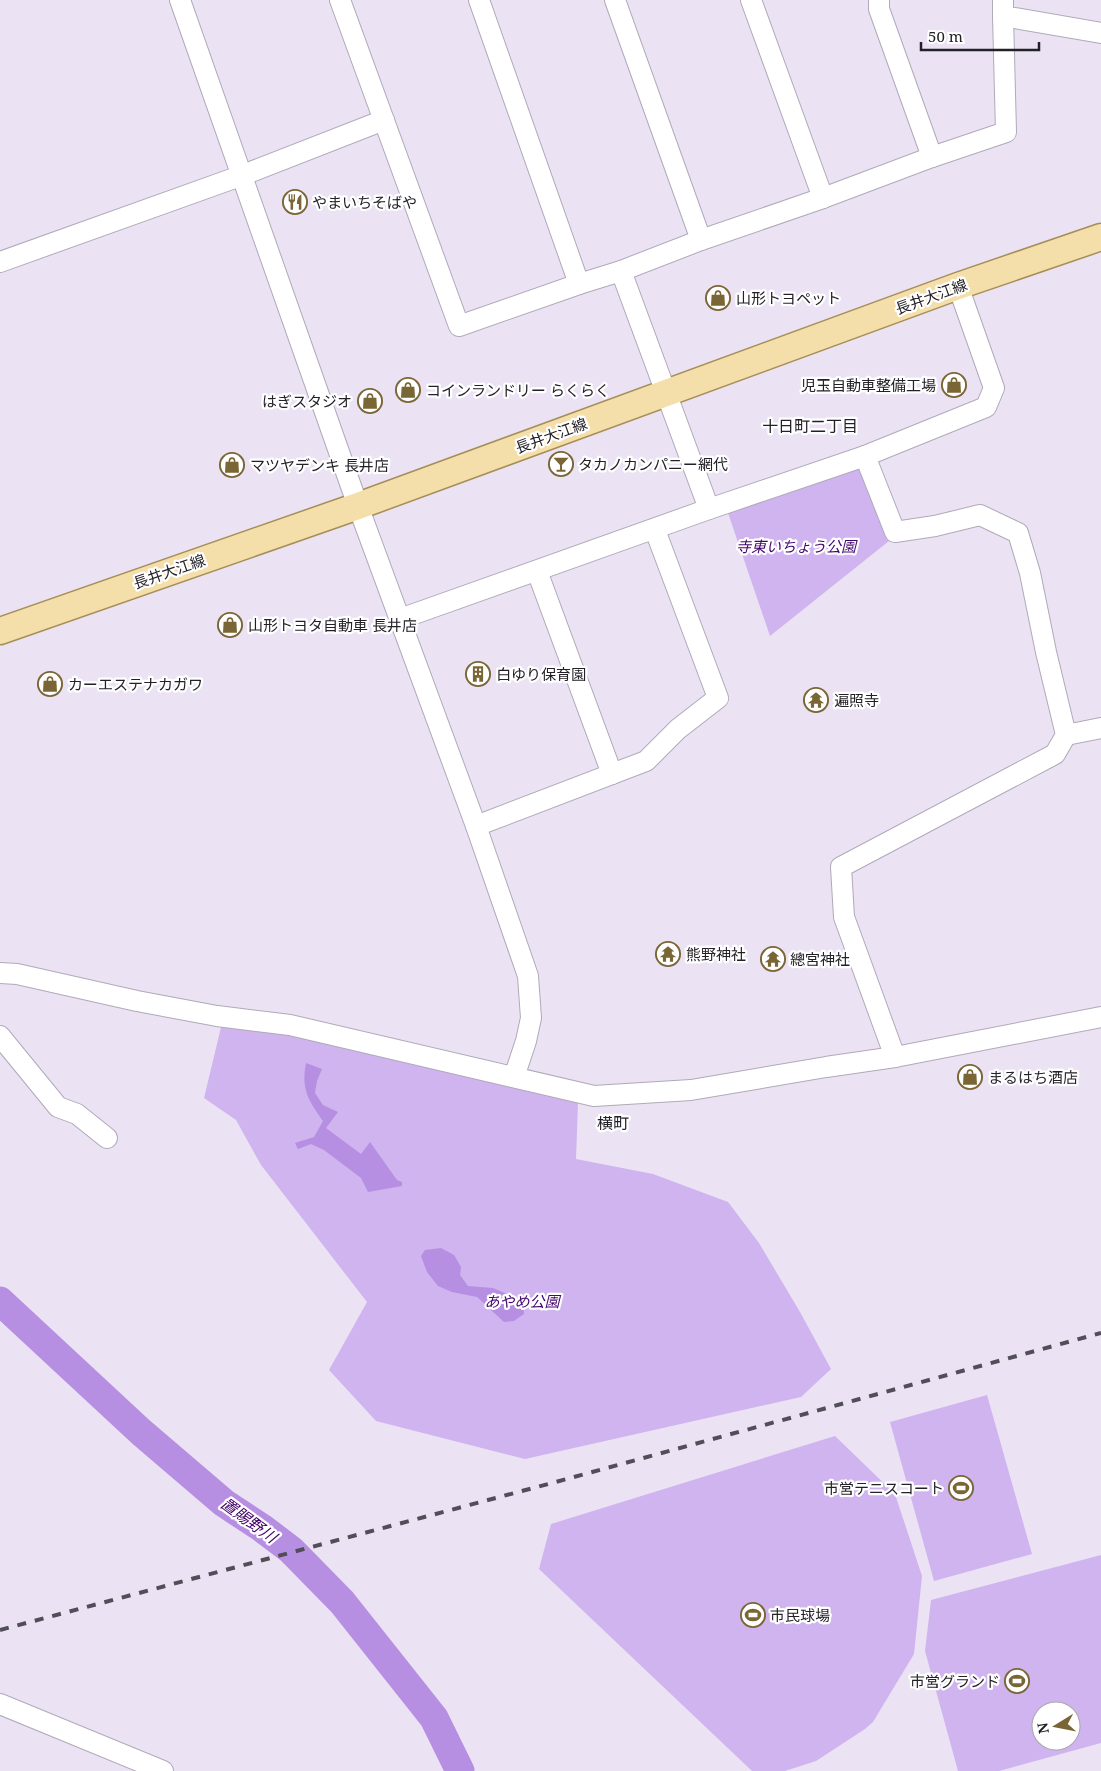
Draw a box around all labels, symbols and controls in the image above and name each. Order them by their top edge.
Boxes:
scale bar [921,20,1038,52]
text: 50 m [928,26,963,46]
restaurant icon: やまいちそばや [282,189,308,215]
place label: やまいちそばや [312,192,417,212]
street label: 長井大江線 [892,274,970,318]
shop icon: 山形トヨペット [705,285,731,311]
place label: 山形トヨペット [736,288,841,308]
shop icon: 児玉自動車整備工場 [941,372,967,398]
place label: 児玉自動車整備工場 [801,375,936,395]
shop icon: コインランドリー らくらく [395,377,421,403]
place label: コインランドリー らくらく [426,380,610,400]
shop icon: はぎスタジオ [357,388,383,414]
place label: はぎスタジオ [262,391,352,411]
street label: 長井大江線 [512,413,590,457]
district label: 十日町二丁目 [762,415,858,437]
bar icon: タカノカンパニー網代 [548,451,574,477]
shop icon: マツヤデンキ 長井店 [219,452,245,478]
place label: タカノカンパニー網代 [578,454,728,474]
place label: マツヤデンキ 長井店 [250,455,389,475]
park label: 寺東いちょう公園 [736,536,858,556]
street label: 長井大江線 [130,549,208,593]
shop icon: 山形トヨタ自動車 長井店 [217,612,243,638]
place label: 山形トヨタ自動車 長井店 [248,615,417,635]
building icon: 白ゆり保育園 [465,661,491,687]
place label: 白ゆり保育園 [496,664,586,684]
shop icon: カーエステナカガワ [37,671,63,697]
place label: カーエステナカガワ [68,674,203,694]
temple icon: 遍照寺 [803,687,829,713]
place label: 遍照寺 [834,690,879,710]
temple icon: 熊野神社 [655,941,681,967]
place label: 熊野神社 [686,944,746,964]
temple icon: 總宮神社 [760,946,786,972]
place label: 總宮神社 [790,949,850,969]
shop icon: まるはち酒店 [957,1064,983,1090]
place label: まるはち酒店 [988,1067,1078,1087]
district label: 横町 [597,1112,629,1134]
park label: あやめ公園 [484,1291,561,1311]
sports icon: 市営テニスコート [948,1475,974,1501]
place label: 市営テニスコート [824,1478,944,1498]
water label: 置賜野川 [217,1492,283,1549]
sports icon: 市民球場 [740,1602,766,1628]
place label: 市民球場 [770,1605,830,1625]
sports icon: 市営グランド [1004,1668,1030,1694]
place label: 市営グランド [910,1671,1000,1691]
north arrow [1031,1701,1081,1751]
text: N [1032,1721,1053,1735]

